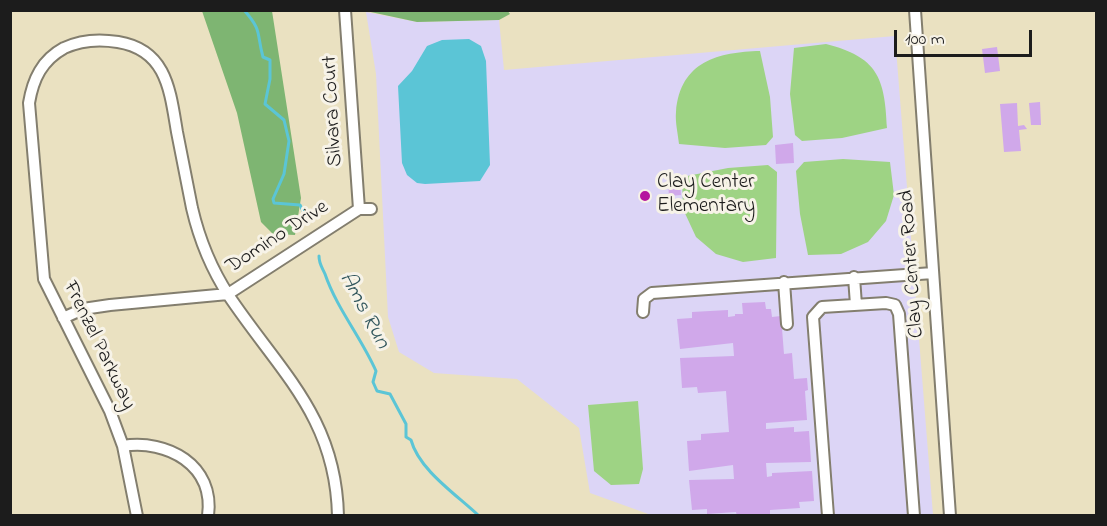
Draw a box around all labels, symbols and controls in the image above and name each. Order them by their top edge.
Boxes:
scale bar [897,18,1035,56]
text: 100 m [905,27,945,53]
street label: Silvara Court [319,55,349,167]
place label: Clay Center Elementary [657,171,755,221]
marker: Clay Center Elementary [638,189,652,203]
street label: Clay Center Road [895,189,931,339]
street label: Domino Drive [222,196,334,280]
water label: Ams Run [332,268,394,354]
street label: Frenzel Parkway [56,278,140,414]

